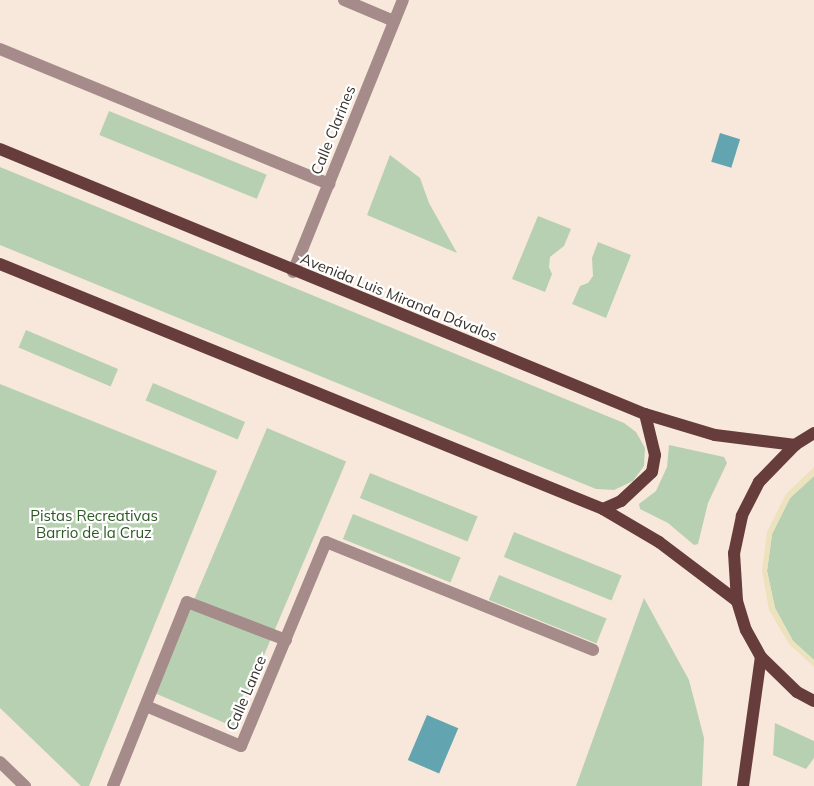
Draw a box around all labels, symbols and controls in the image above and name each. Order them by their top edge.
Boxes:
street label: Calle Clarines [307,83,359,177]
street label: Avenida Luis Miranda Dávalos [298,249,500,345]
park label: Pistas Recreativas Barrio de la Cruz [30,506,158,541]
street label: Calle Lance [222,653,270,733]

